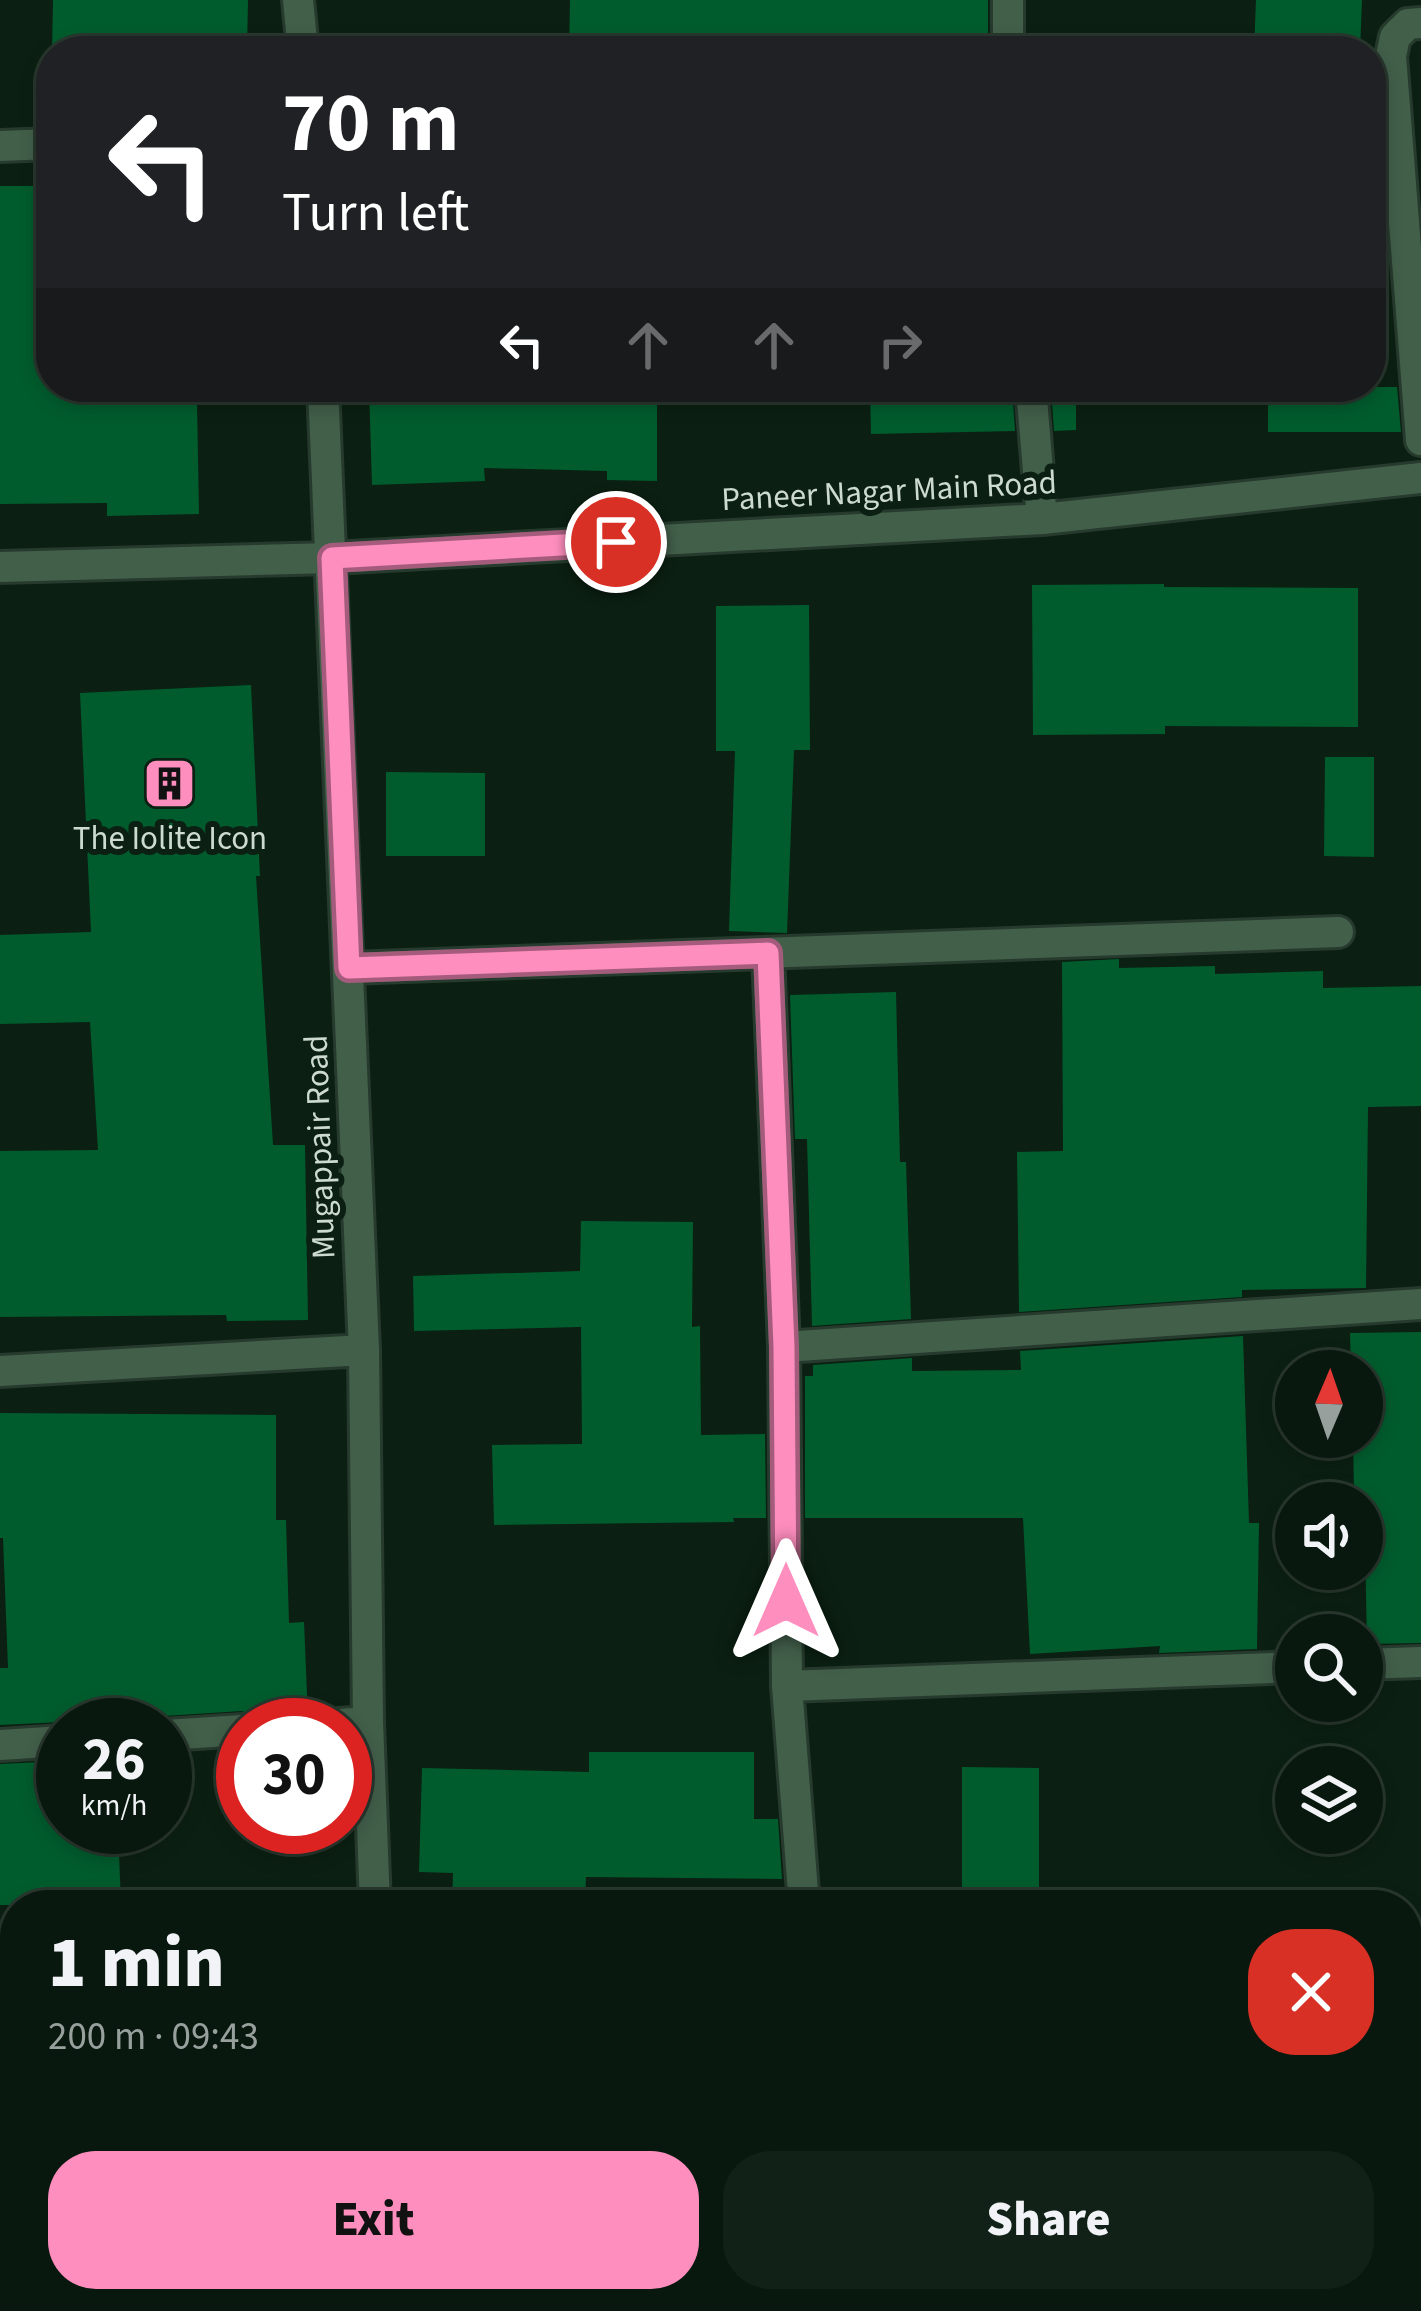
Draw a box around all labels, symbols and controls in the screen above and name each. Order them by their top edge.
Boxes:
text: 70 m [282,64,460,184]
icon: left [84,84,240,240]
text: Turn left [282,175,469,252]
icon: left [489,312,555,378]
icon: ahead [615,312,681,378]
icon: ahead [741,312,807,378]
icon: right [867,312,933,378]
street label: Paneer Nagar Main Road [720,459,1058,523]
pin [565,491,667,593]
icon: arrive [583,509,649,575]
building icon: The Iolite Icon [142,756,198,812]
place label: The Iolite Icon [73,815,267,862]
street label: Mugappair Road [293,1034,347,1260]
north arrow [1275,1350,1383,1458]
map controls [1275,1350,1383,1854]
button: sound [1275,1482,1383,1590]
position arrow [723,1538,849,1664]
button: search [1275,1614,1383,1722]
speed limit sign: 30 [216,1698,372,1854]
text: 26 [82,1718,146,1803]
button: layers [1275,1746,1383,1854]
text: km/h [81,1784,147,1827]
text: 1 min [48,1912,225,2015]
button: close [1248,1929,1374,2055]
text: 200 m · 09:43 [48,2009,259,2065]
button: Exit [48,2151,699,2289]
button: Share [723,2151,1374,2289]

